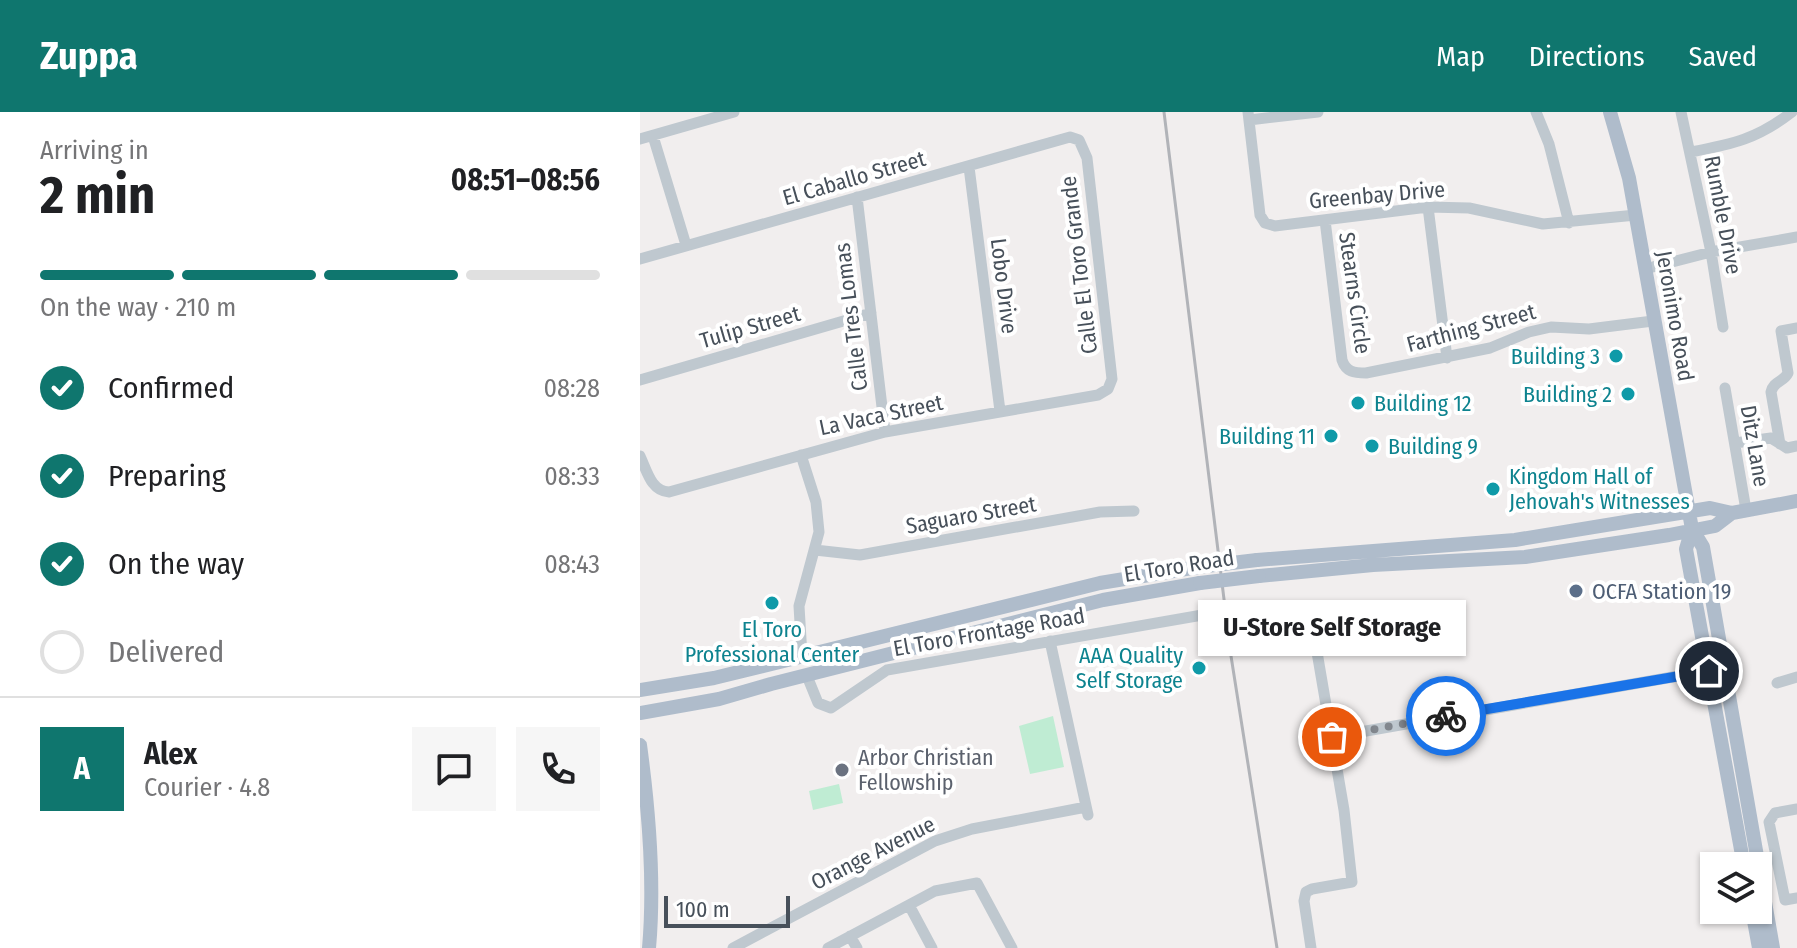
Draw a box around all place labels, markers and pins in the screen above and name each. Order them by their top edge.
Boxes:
place label: Building 3 [1511,343,1600,370]
marker: Building 3 [1607,347,1625,365]
place label: Building 2 [1523,381,1612,408]
marker: Building 2 [1619,385,1637,403]
place label: Building 12 [1374,390,1472,417]
marker: Building 12 [1349,394,1367,412]
place label: Building 11 [1219,423,1315,450]
marker: Building 11 [1322,427,1340,445]
place label: Building 9 [1388,433,1478,460]
marker: Building 9 [1363,437,1381,455]
place label: Kingdom Hall of Jehovah's Witnesses [1509,463,1690,515]
marker: Kingdom Hall of Jehovah's Witnesses [1484,480,1502,498]
place label: OCFA Station 19 [1592,578,1731,605]
marker: OCFA Station 19 [1567,582,1585,600]
marker: El Toro Professional Center [763,594,781,612]
callout: U-Store Self Storage [1198,601,1466,657]
place label: El Toro Professional Center [685,616,860,668]
pin [1675,637,1743,705]
place label: AAA Quality Self Storage [1076,642,1183,694]
marker: AAA Quality Self Storage [1190,659,1208,677]
pin [1298,703,1366,771]
place label: Arbor Christian Fellowship [858,744,994,796]
marker: Arbor Christian Fellowship [833,761,851,779]

